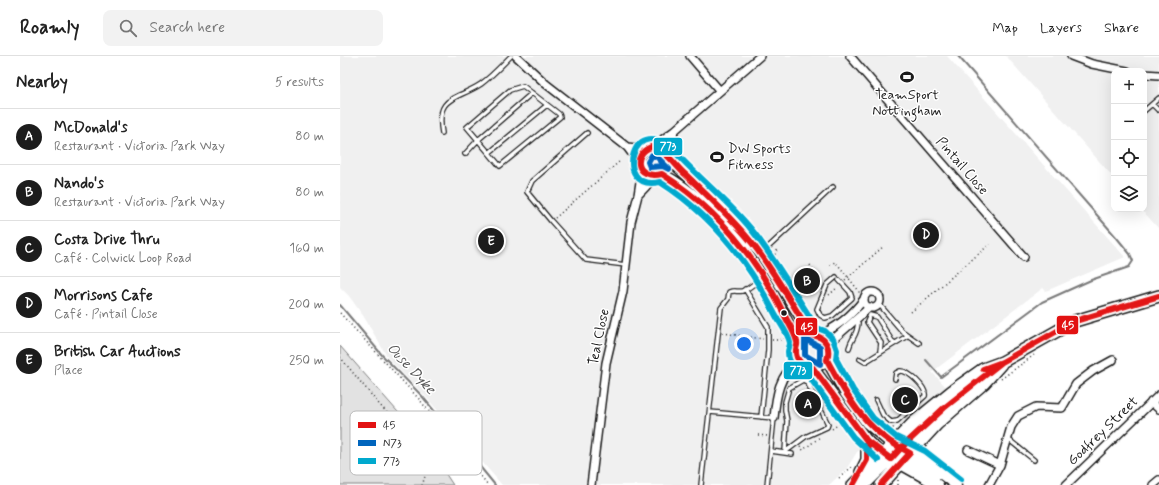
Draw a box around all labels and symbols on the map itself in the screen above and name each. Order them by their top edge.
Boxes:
sports icon: TeamSport Nottingham [899,69,915,85]
place label: TeamSport Nottingham [872,86,942,122]
street label: Pintail Close [932,133,992,199]
line badge: 773 [653,137,683,156]
text: 773 [660,140,677,154]
place label: DW Sports Fitness [728,140,791,174]
sports icon: DW Sports Fitness [709,149,725,165]
pin: D [913,220,939,250]
pin: E [478,226,504,256]
pin: B [794,266,820,296]
street label: Teal Close [584,307,614,367]
unlabelled marker [779,308,789,318]
line badge: 45 [1056,315,1079,335]
line badge: 45 [795,317,818,336]
text: 45 [1062,319,1074,333]
text: 45 [801,321,813,335]
your location [734,334,754,354]
water label: Ouse Dyke [382,339,440,399]
line badge: 773 [783,361,813,380]
text: 773 [790,364,807,378]
pin: C [892,385,918,415]
pin: A [795,389,821,419]
street label: Godfrey Street [1064,392,1142,469]
legend [350,411,482,475]
text: 45 [383,419,395,433]
text: N73 [383,437,402,451]
text: 773 [383,455,400,469]

